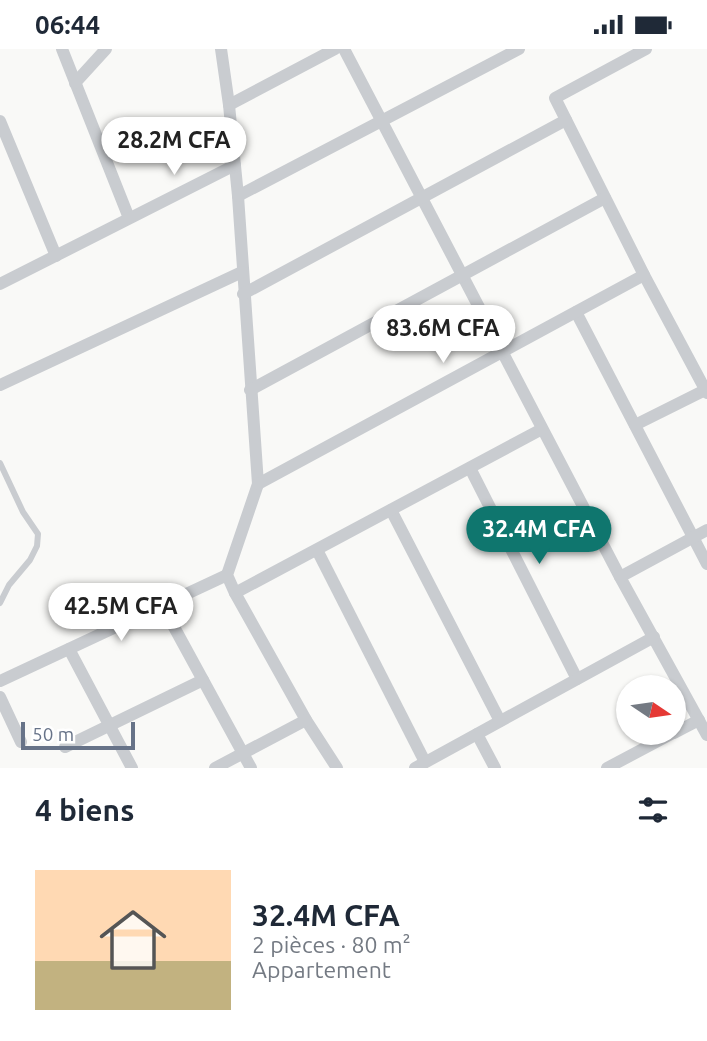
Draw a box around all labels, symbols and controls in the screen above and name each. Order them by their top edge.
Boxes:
text: 06:44 [35,10,100,39]
pin: 28.2M CFA [94,117,254,177]
text: 28.2M CFA [117,127,231,152]
pin: 83.6M CFA [363,305,523,365]
text: 83.6M CFA [386,315,500,340]
pin: 32.4M CFA [459,507,619,566]
text: 32.4M CFA [482,516,596,541]
pin: 42.5M CFA [41,583,201,643]
text: 42.5M CFA [64,593,178,618]
north arrow [616,675,686,745]
map controls [616,675,686,745]
scale bar [21,719,135,751]
text: 50 m [32,723,74,745]
icon: filters [634,791,672,829]
text: 4 biens [35,793,134,827]
icon: home [91,898,175,982]
text: 32.4M CFA [252,898,400,932]
text: 2 pièces · 80 m² [252,932,411,957]
text: Appartement [252,957,391,982]

